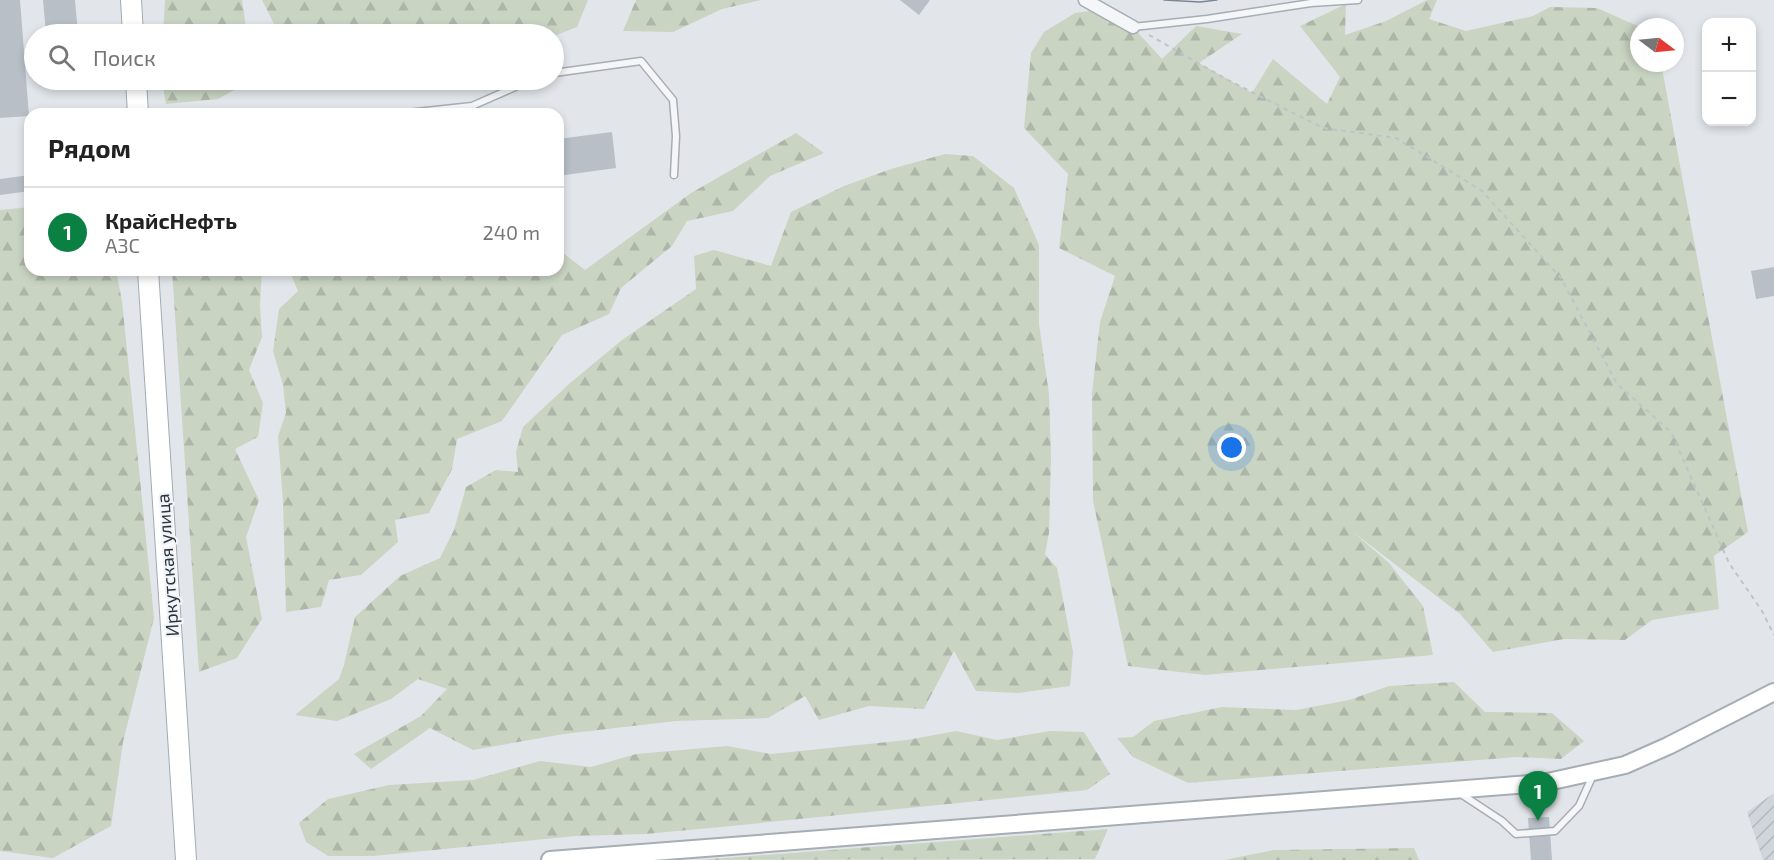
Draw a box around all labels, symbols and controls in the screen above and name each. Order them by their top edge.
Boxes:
north arrow [1630,18,1684,72]
map controls [1702,18,1756,126]
button: + [1702,18,1756,72]
search box [24,24,564,90]
icon: search [45,41,78,74]
text: Поиск [93,44,156,70]
button: − [1702,72,1756,126]
text: Рядом [48,132,131,163]
text: КрайсНефть [105,207,237,233]
text: 1 [63,220,72,244]
text: 240 m [482,220,540,244]
text: АЗС [105,233,140,257]
your location [1217,433,1246,462]
street label: Иркутская улица [151,493,183,637]
pin: 1 [1518,772,1558,821]

